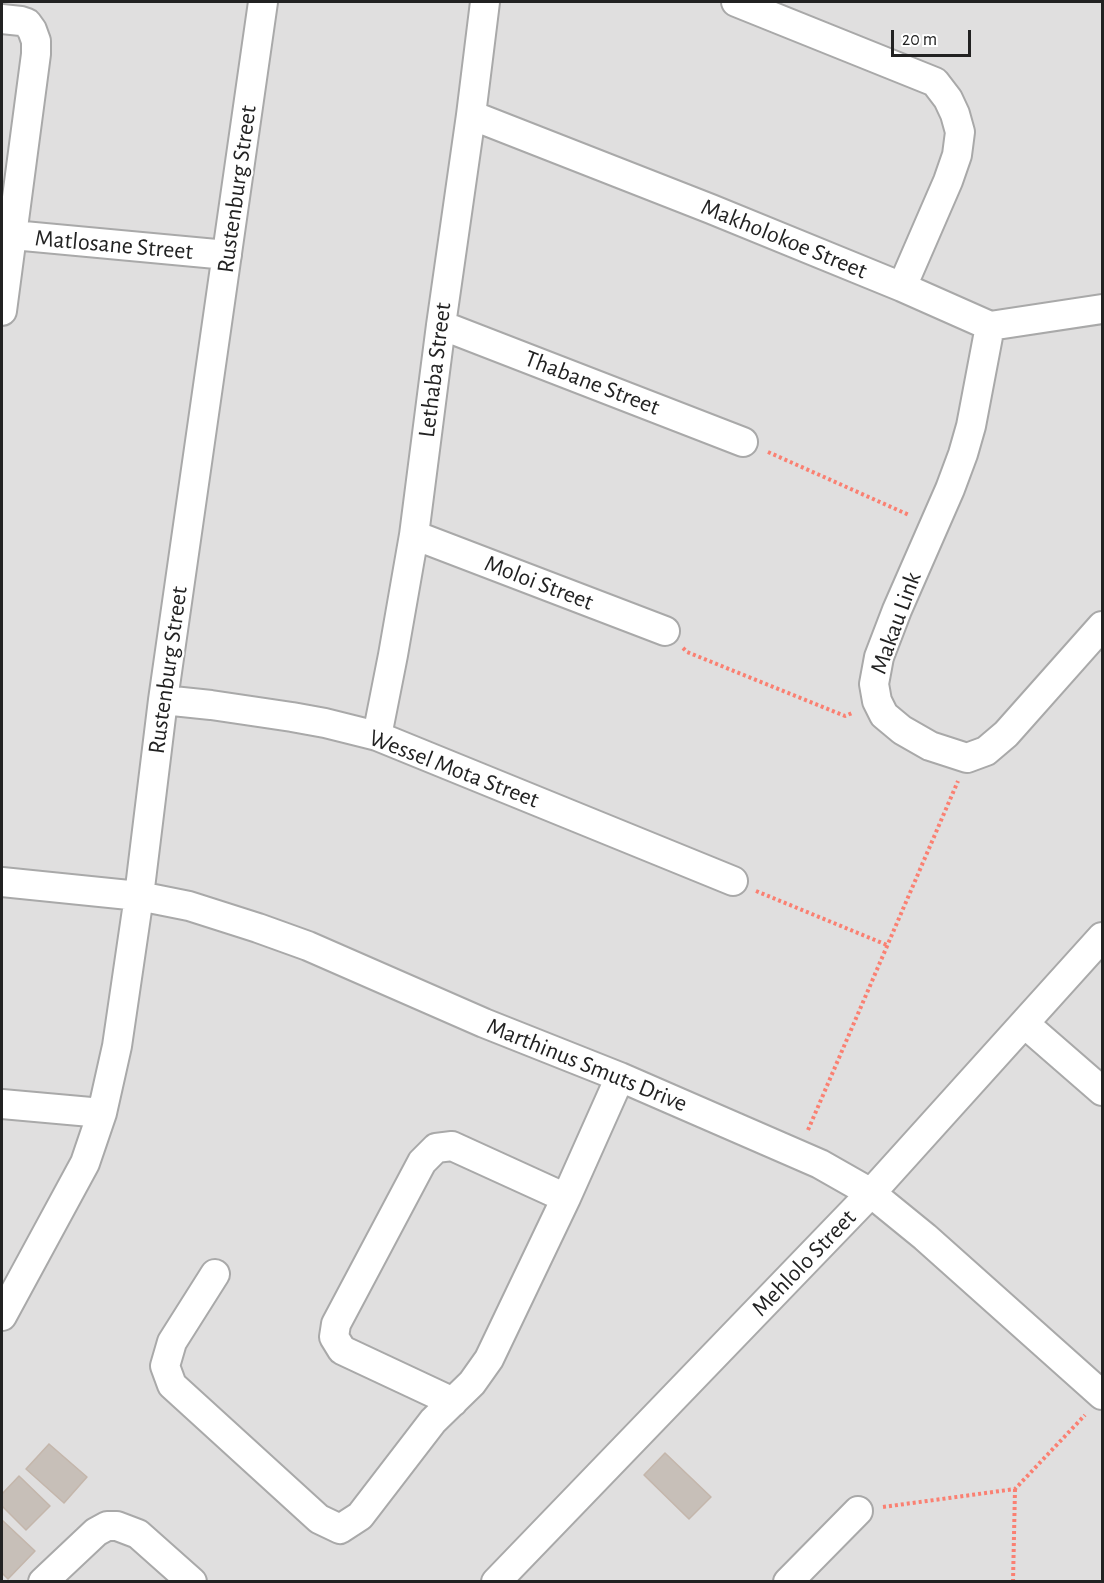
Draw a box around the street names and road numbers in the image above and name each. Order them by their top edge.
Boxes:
street label: Rustenburg Street [211,103,263,275]
street label: Makholokoe Street [697,193,871,285]
street label: Matlosane Street [34,224,194,266]
street label: Lethaba Street [412,301,458,439]
street label: Thabane Street [520,344,664,422]
street label: Moloi Street [481,549,597,617]
street label: Makau Link [864,568,928,678]
street label: Rustenburg Street [142,584,194,756]
street label: Wessel Mota Street [365,723,543,815]
street label: Marthinus Smuts Drive [483,1012,691,1118]
street label: Mehlolo Street [746,1203,862,1323]

